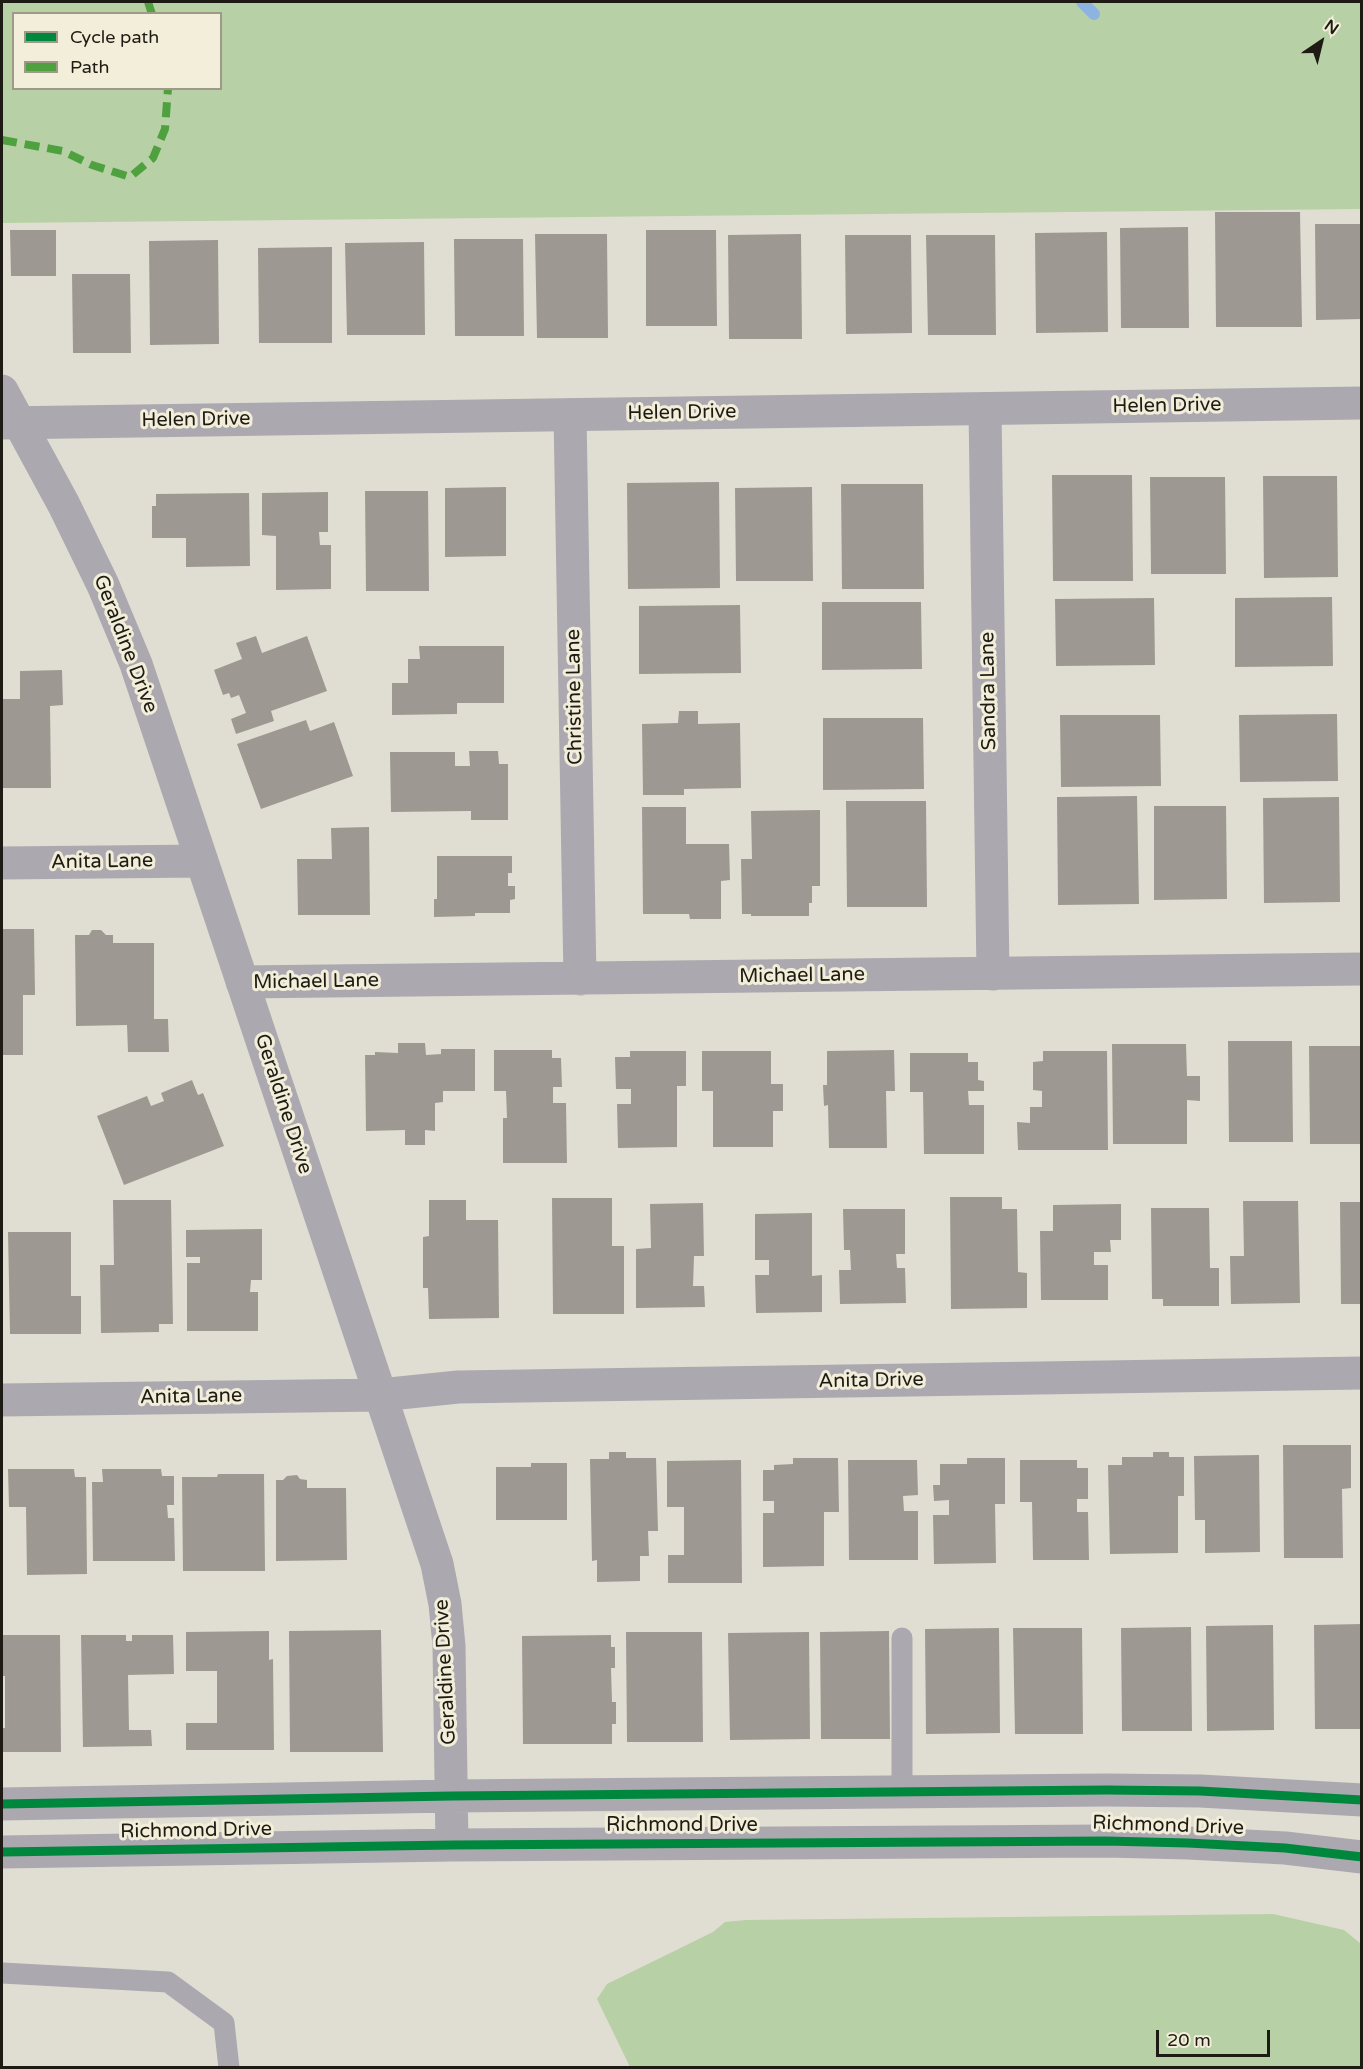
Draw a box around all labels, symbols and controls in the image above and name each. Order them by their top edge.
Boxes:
legend [12,12,222,90]
north arrow [1291,12,1351,72]
text: N [1320,15,1342,39]
text: Cycle path [70,26,159,48]
text: Path [70,56,109,78]
street label: Helen Drive [1112,393,1222,419]
street label: Helen Drive [627,400,737,426]
street label: Helen Drive [141,407,251,433]
street label: Geraldine Drive [88,572,162,716]
street label: Christine Lane [562,629,588,765]
street label: Sandra Lane [976,631,1002,751]
street label: Anita Lane [51,849,153,875]
street label: Michael Lane [739,963,865,989]
street label: Michael Lane [253,969,379,995]
street label: Geraldine Drive [249,1031,317,1177]
street label: Anita Drive [818,1368,924,1394]
street label: Anita Lane [140,1384,242,1410]
street label: Geraldine Drive [430,1599,462,1745]
street label: Richmond Drive [1092,1811,1244,1841]
street label: Richmond Drive [606,1814,758,1838]
street label: Richmond Drive [120,1818,272,1844]
scale bar [1159,2018,1273,2056]
text: 20 m [1167,2029,1211,2051]

